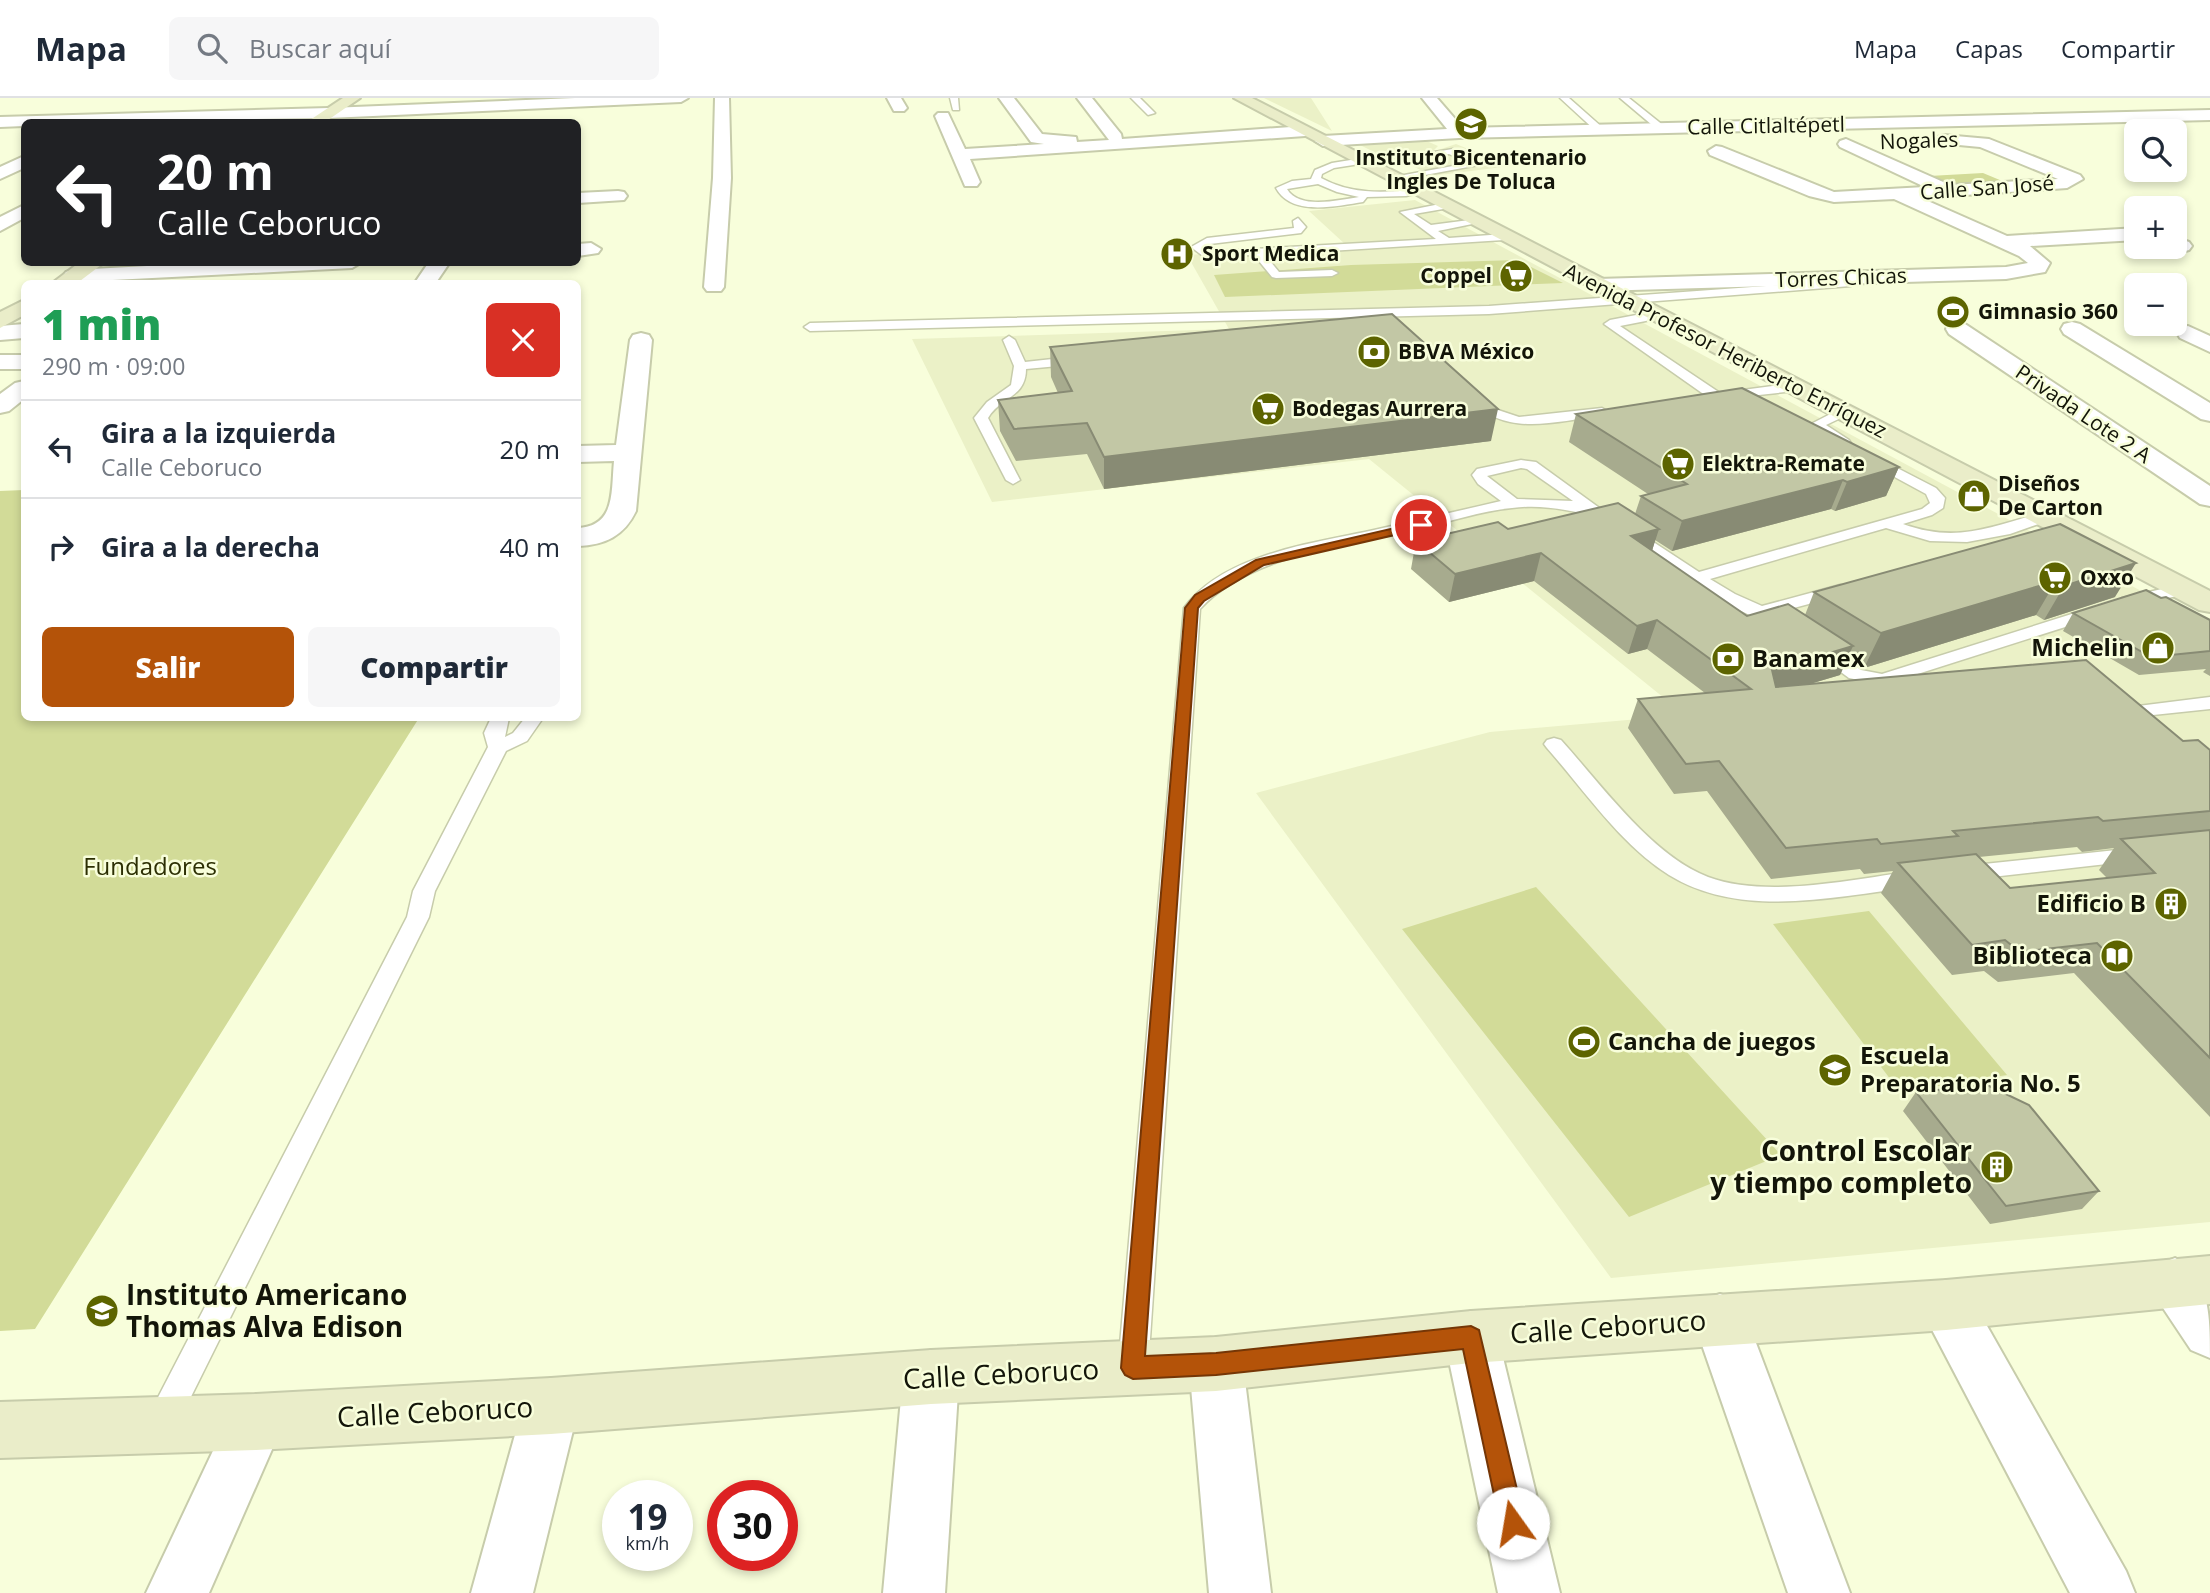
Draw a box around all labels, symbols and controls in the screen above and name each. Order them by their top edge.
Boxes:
search box [169,17,659,80]
text: Mapa [35,26,127,71]
icon: search [193,29,231,67]
text: Buscar aquí [249,30,391,66]
text: Mapa [1854,32,1917,65]
text: Capas [1955,32,2023,65]
text: Compartir [2061,32,2175,65]
school or university icon: Instituto Bicentenario Ingles De Toluca [1452,105,1490,143]
street label: Calle Citlaltépetl [1687,110,1845,140]
map controls [2124,119,2187,336]
button: search [2124,119,2187,182]
street label: Nogales [1879,125,1959,155]
text: 20 m [157,138,274,204]
place label: Instituto Bicentenario Ingles De Toluca [1355,143,1587,195]
icon: left [42,147,133,238]
street label: Calle San José [1919,168,2055,206]
button: + [2124,196,2187,259]
text: Calle Ceboruco [157,201,382,244]
hospital icon: Sport Medica [1158,235,1196,273]
place label: Sport Medica [1202,239,1339,267]
street label: Avenida Profesor Heriberto Enríquez [1559,256,1892,444]
supermarket icon: Coppel [1497,257,1535,295]
place label: Coppel [1420,261,1492,289]
street label: Torres Chicas [1775,261,1907,293]
button: − [2124,273,2187,336]
sports icon: Gimnasio 360 [1934,293,1972,331]
text: 1 min [42,295,161,352]
place label: Gimnasio 360 [1978,297,2118,325]
button: close [486,303,560,377]
bank icon: BBVA México [1355,333,1393,371]
place label: BBVA México [1398,337,1534,365]
text: 290 m · 09:00 [42,350,185,382]
street label: Privada Lote 2 A [2010,357,2157,469]
supermarket icon: Bodegas Aurrera [1249,390,1287,428]
place label: Bodegas Aurrera [1292,394,1467,422]
text: Gira a la izquierda [101,415,336,451]
icon: left [42,430,80,468]
text: 20 m [499,431,560,467]
supermarket icon: Elektra-Remate [1659,445,1697,483]
place label: Elektra-Remate [1702,449,1865,477]
text: Calle Ceboruco [101,451,262,483]
place label: Diseños De Carton [1998,469,2103,521]
shop icon: Diseños De Carton [1955,477,1993,515]
pin [1391,495,1451,555]
icon: arrive [1402,506,1440,544]
icon: right [42,528,80,566]
text: Gira a la derecha [101,529,320,565]
text: 40 m [499,529,560,565]
supermarket icon: Oxxo [2036,559,2074,597]
place label: Oxxo [2080,563,2134,591]
button: Salir [42,627,294,707]
button: Compartir [308,627,560,707]
shop icon: Michelin [2139,629,2177,667]
place label: Michelin [2031,630,2134,663]
bank icon: Banamex [1709,640,1747,678]
place label: Banamex [1752,641,1865,674]
park label: Fundadores [83,849,217,882]
building icon: Edificio B [2152,885,2190,923]
place label: Edificio B [2037,886,2146,919]
library icon: Biblioteca [2098,937,2136,975]
place label: Biblioteca [1972,938,2092,971]
sports icon: Cancha de juegos [1565,1023,1603,1061]
place label: Cancha de juegos [1608,1024,1816,1057]
place label: Escuela Preparatoria No. 5 [1860,1038,2081,1099]
school or university icon: Escuela Preparatoria No. 5 [1816,1051,1854,1089]
place label: Control Escolar y tiempo completo [1710,1131,1972,1201]
building icon: Control Escolar y tiempo completo [1978,1148,2016,1186]
place label: Instituto Americano Thomas Alva Edison [126,1275,407,1345]
school or university icon: Instituto Americano Thomas Alva Edison [83,1292,121,1330]
street label: Calle Ceboruco [1509,1300,1707,1352]
street label: Calle Ceboruco [902,1349,1100,1397]
street label: Calle Ceboruco [336,1387,534,1435]
speed limit sign: 30 [707,1480,798,1571]
position arrow [1476,1486,1550,1560]
text: 19 [627,1493,668,1540]
text: km/h [626,1531,669,1555]

